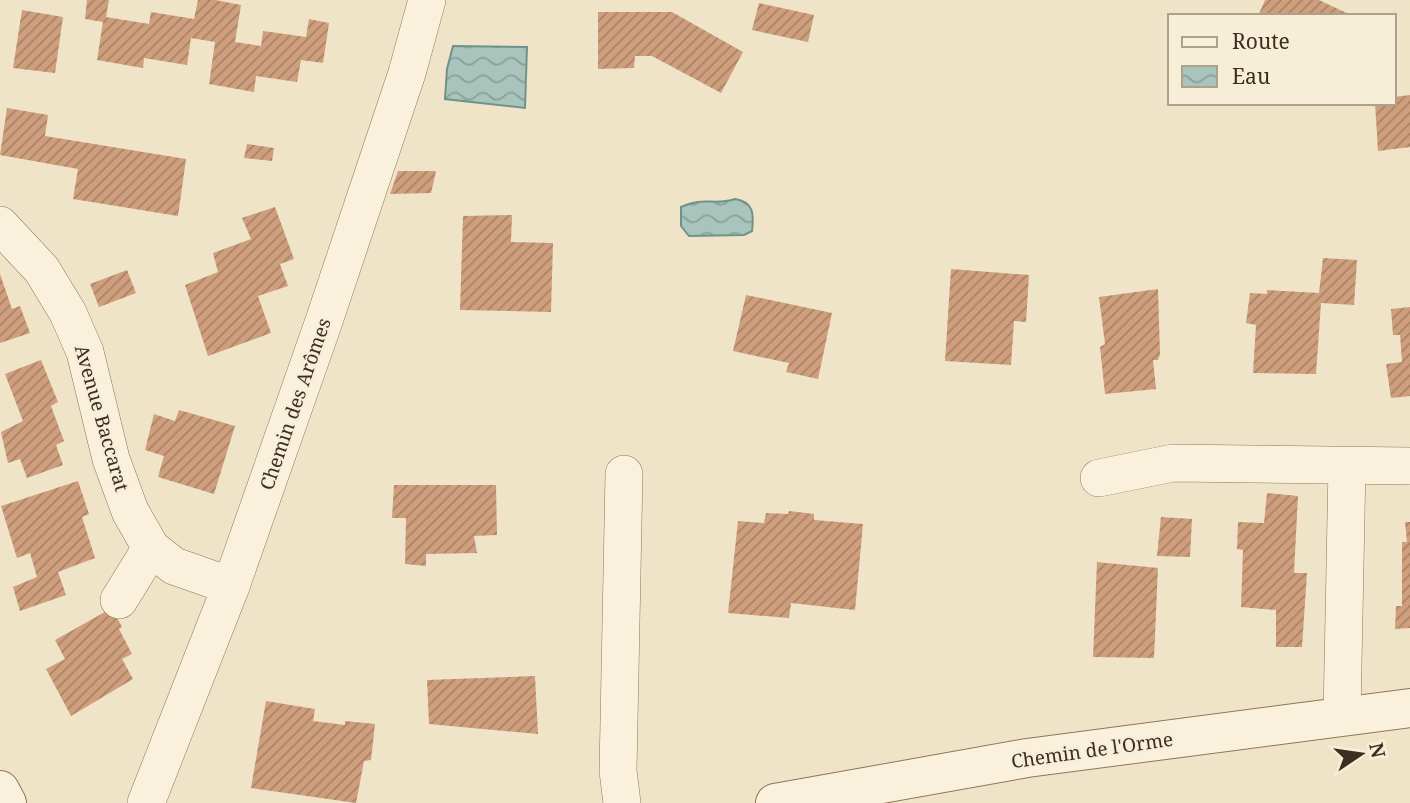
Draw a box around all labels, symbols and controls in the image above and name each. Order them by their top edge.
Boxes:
legend [1168,14,1396,105]
text: Route [1232,27,1290,55]
text: Eau [1232,62,1270,90]
street label: Chemin des Arômes [253,314,337,494]
street label: Avenue Baccarat [69,342,135,495]
north arrow [1326,719,1396,789]
street label: Chemin de l'Orme [1009,726,1175,774]
text: N [1363,740,1392,760]

